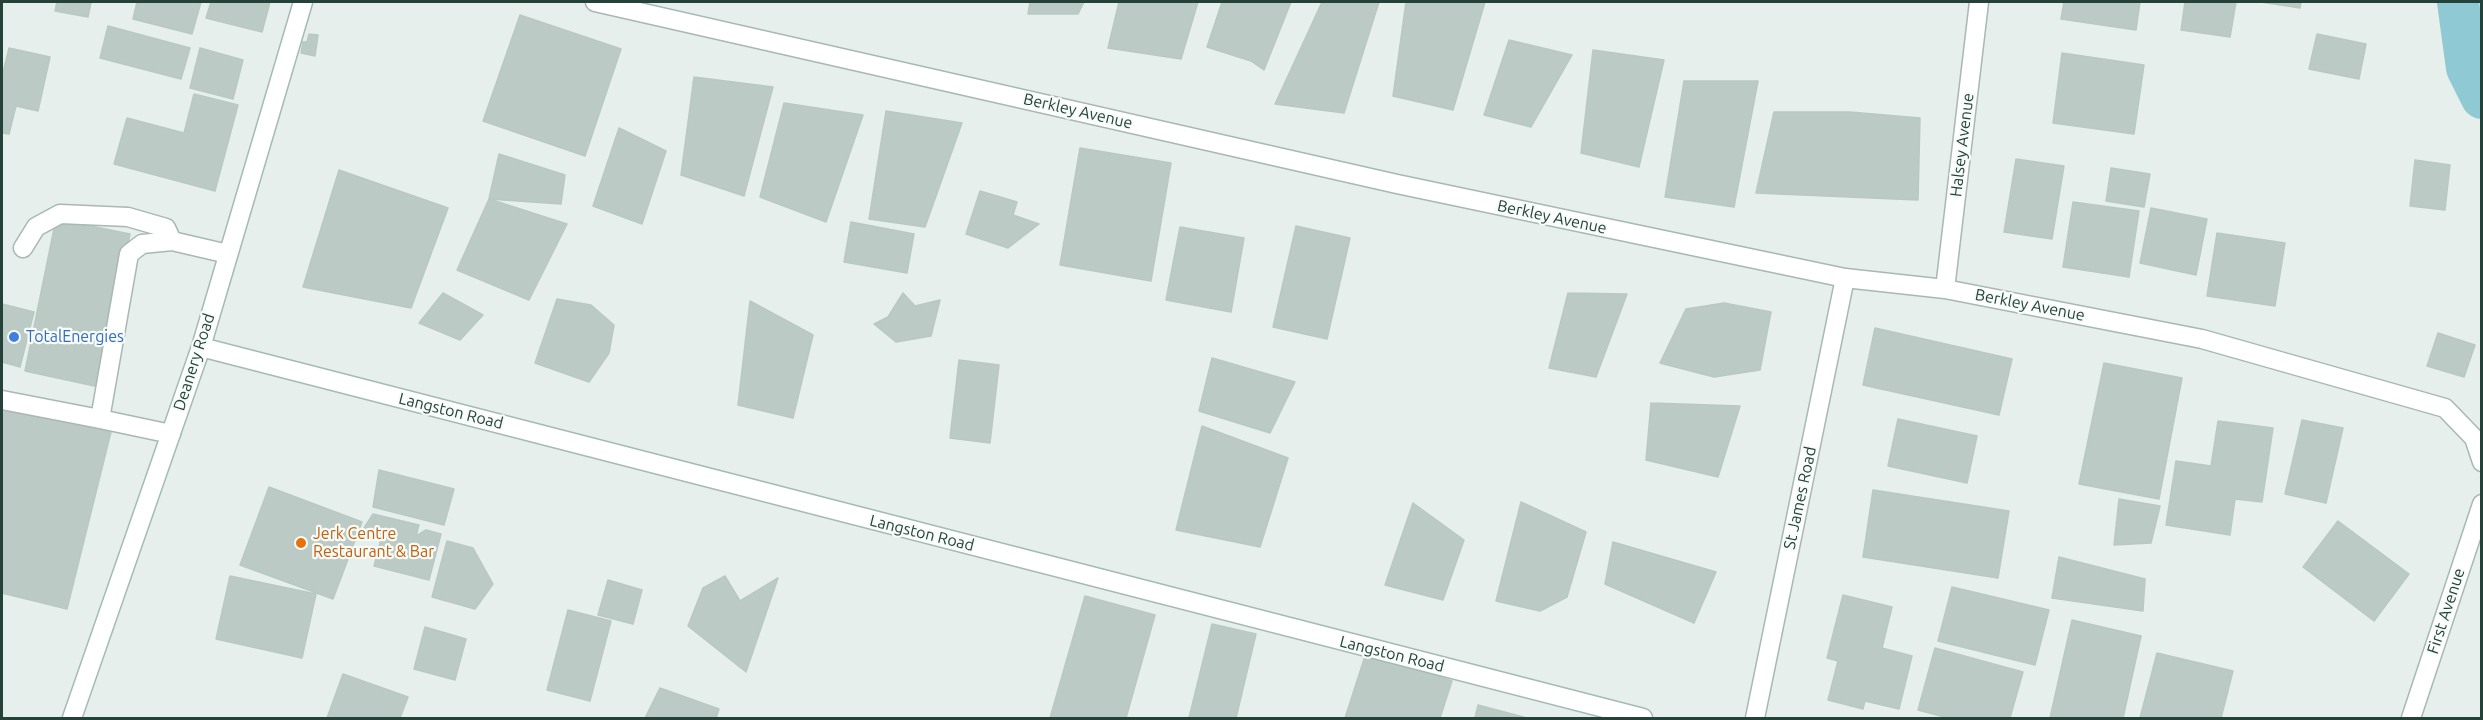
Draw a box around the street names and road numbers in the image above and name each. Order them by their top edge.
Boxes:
street label: Berkley Avenue [1022,89,1134,133]
street label: Halsey Avenue [1946,92,1978,198]
street label: Berkley Avenue [1496,196,1608,238]
street label: Berkley Avenue [1973,285,2087,325]
street label: Deanery Road [169,311,219,413]
street label: Langston Road [397,389,505,433]
street label: St James Road [1780,445,1820,551]
street label: Langston Road [868,511,976,555]
street label: First Avenue [2423,566,2469,656]
street label: Langston Road [1338,632,1446,676]

